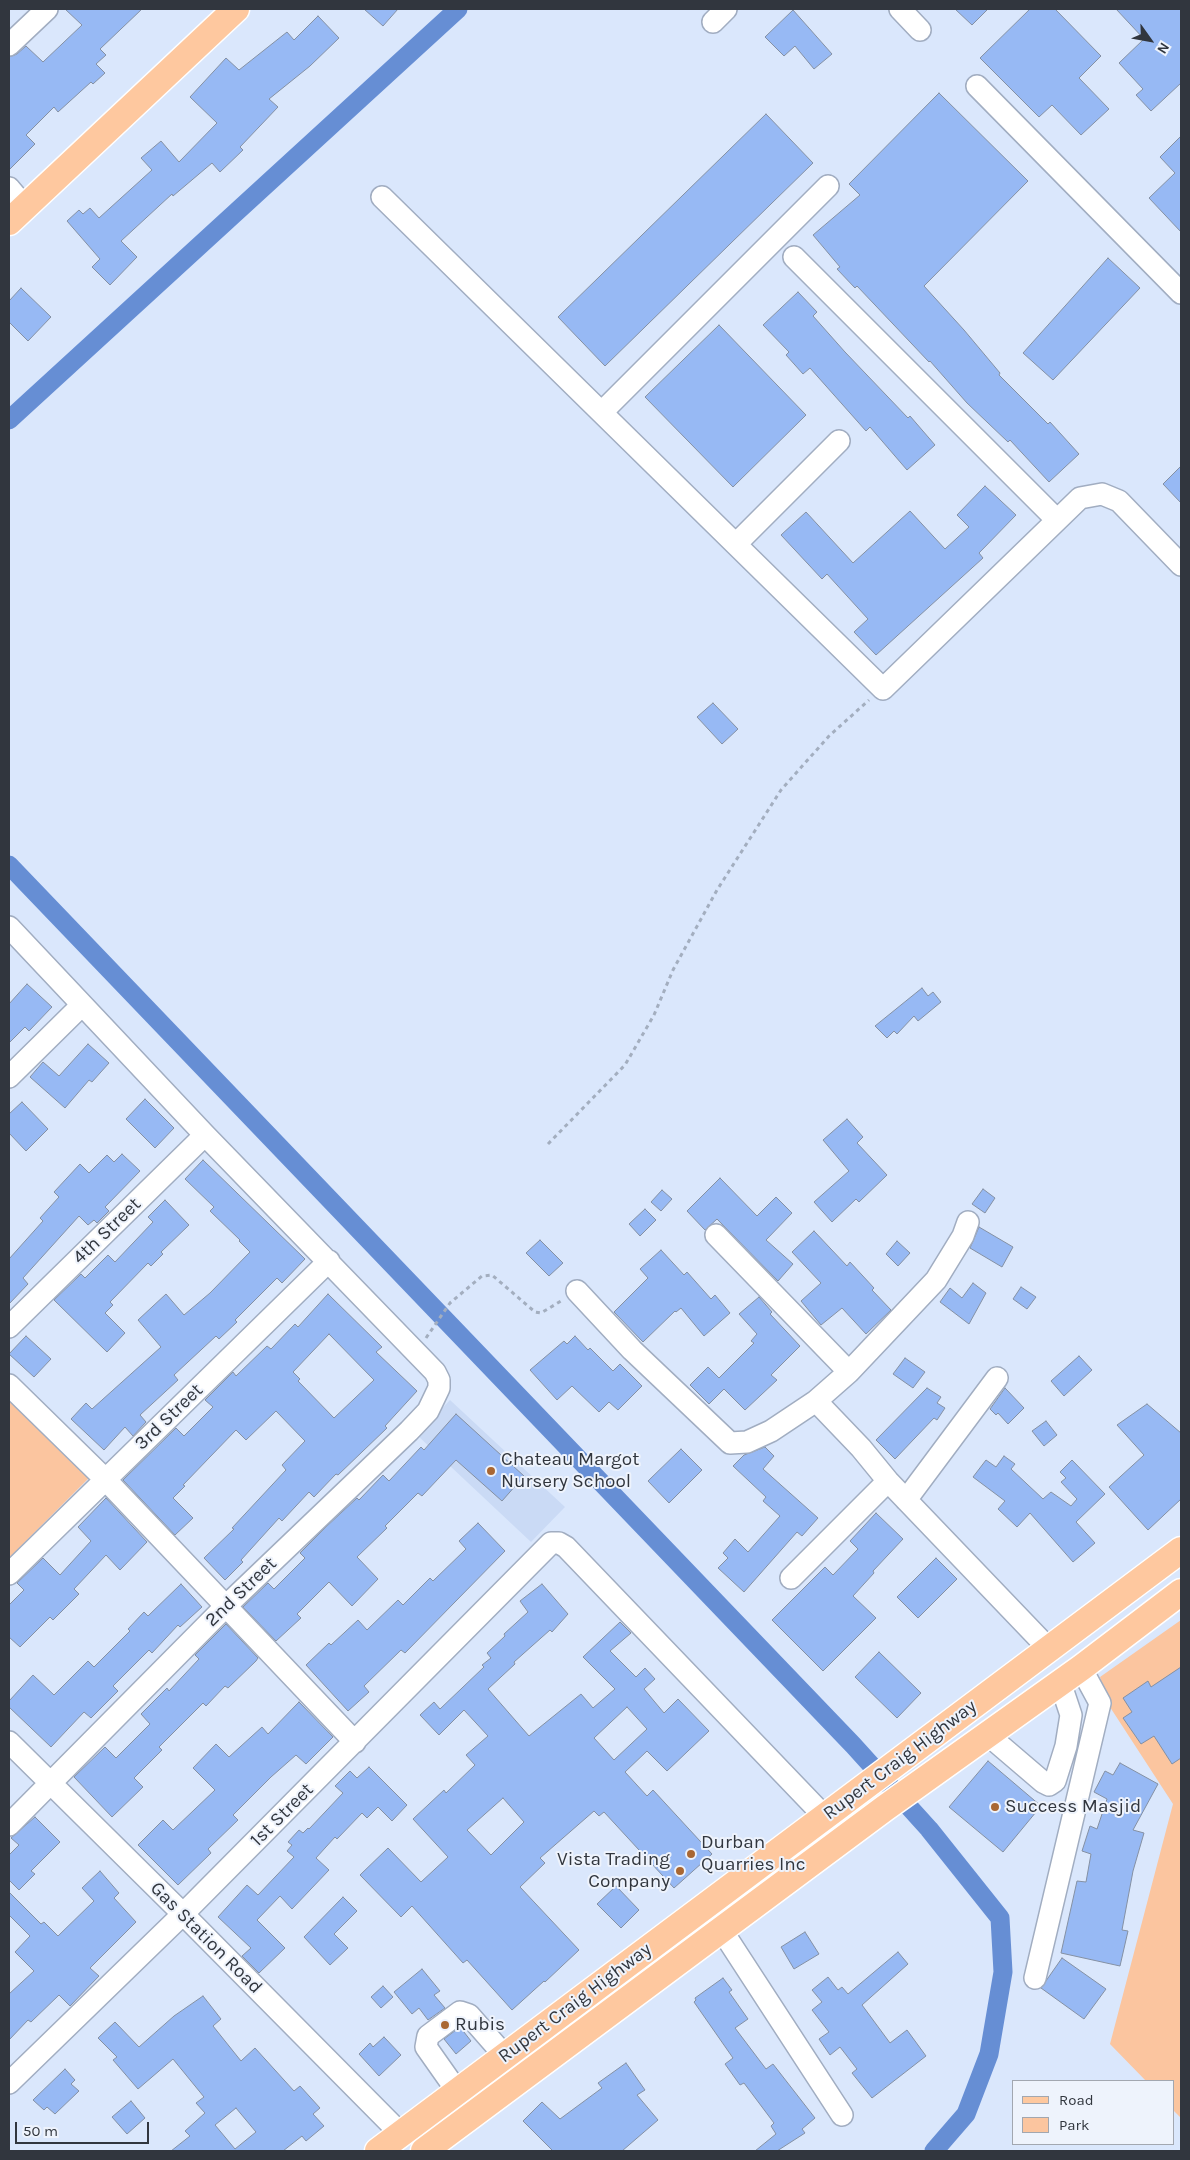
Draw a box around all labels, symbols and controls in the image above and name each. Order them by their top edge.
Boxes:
north arrow [1125,15,1175,65]
text: N [1153,39,1173,57]
street label: 4th Street [68,1193,146,1269]
street label: 3rd Street [130,1379,208,1455]
place label: Chateau Margot Nursery School [501,1449,639,1493]
marker: Chateau Margot Nursery School [485,1465,497,1477]
street label: 2nd Street [201,1552,281,1632]
street label: Rupert Craig Highway [819,1695,981,1825]
street label: 1st Street [246,1779,318,1851]
place label: Success Masjid [1005,1796,1141,1818]
marker: Success Masjid [989,1801,1001,1813]
place label: Durban Quarries Inc [701,1832,806,1876]
marker: Durban Quarries Inc [685,1848,697,1860]
place label: Vista Trading Company [557,1849,670,1893]
marker: Vista Trading Company [674,1865,686,1877]
street label: Gas Station Road [145,1877,267,1999]
street label: Rupert Craig Highway [494,1938,656,2068]
place label: Rubis [455,2014,505,2036]
marker: Rubis [439,2019,451,2031]
legend [1012,2080,1175,2145]
text: Road [1059,2091,1094,2109]
scale bar [18,2112,151,2144]
text: Park [1059,2116,1089,2134]
text: 50 m [23,2122,58,2140]

